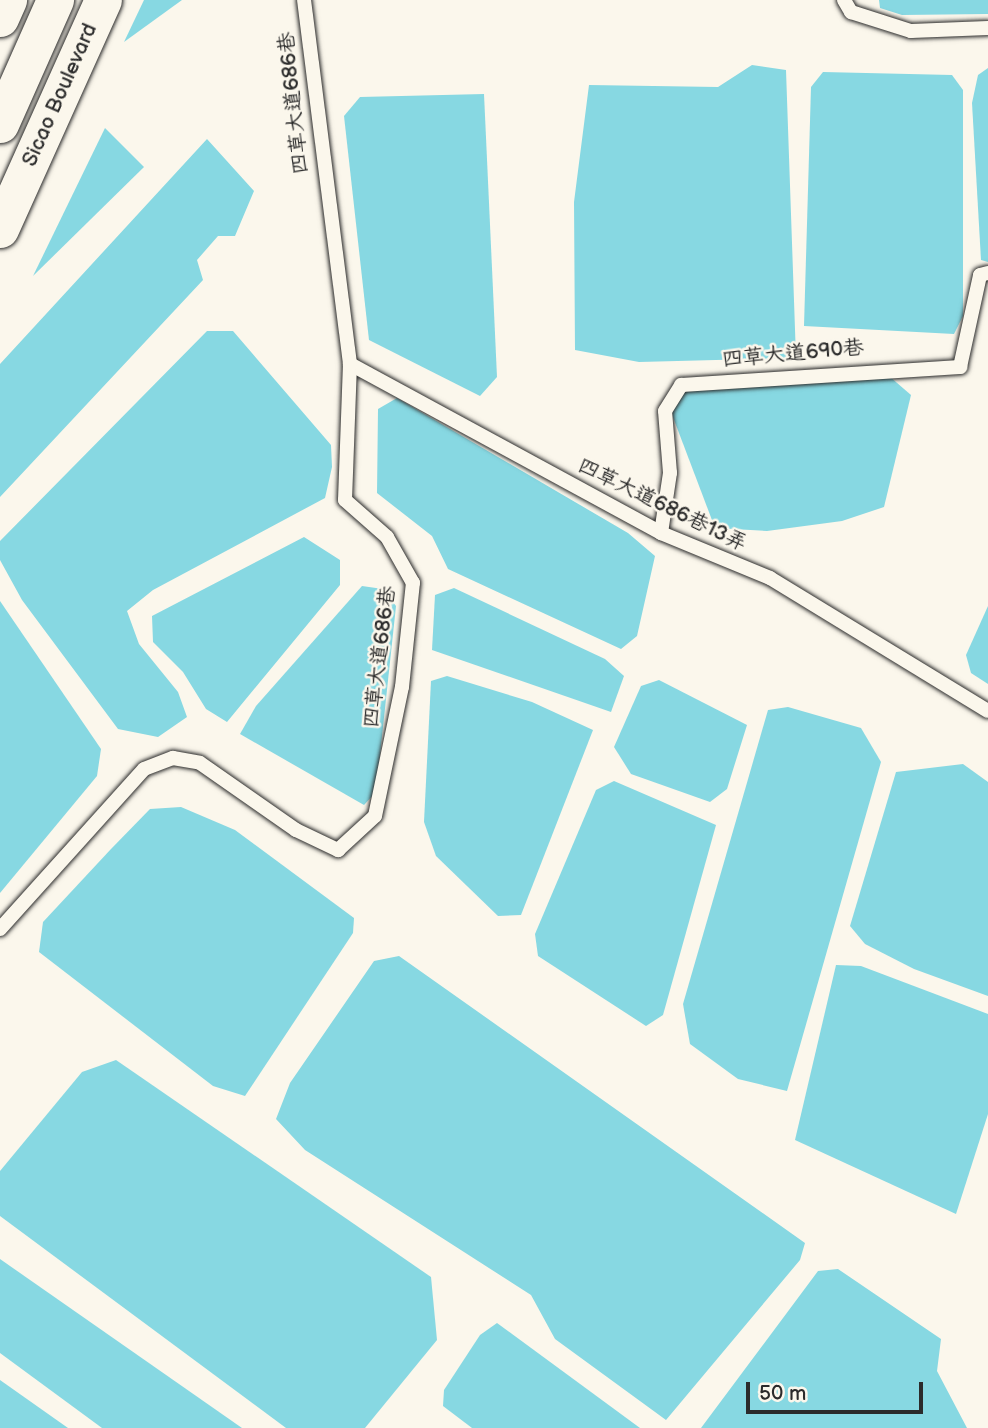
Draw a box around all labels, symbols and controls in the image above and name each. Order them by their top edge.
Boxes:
street label: Sicao Boulevard [17,20,103,170]
street label: 四草大道686巷 [274,31,314,175]
street label: 四草大道690巷 [721,335,865,373]
street label: 四草大道686巷13弄 [573,453,751,557]
street label: 四草大道686巷 [359,585,401,729]
scale bar [750,1368,927,1412]
text: 50 m [759,1381,806,1406]

